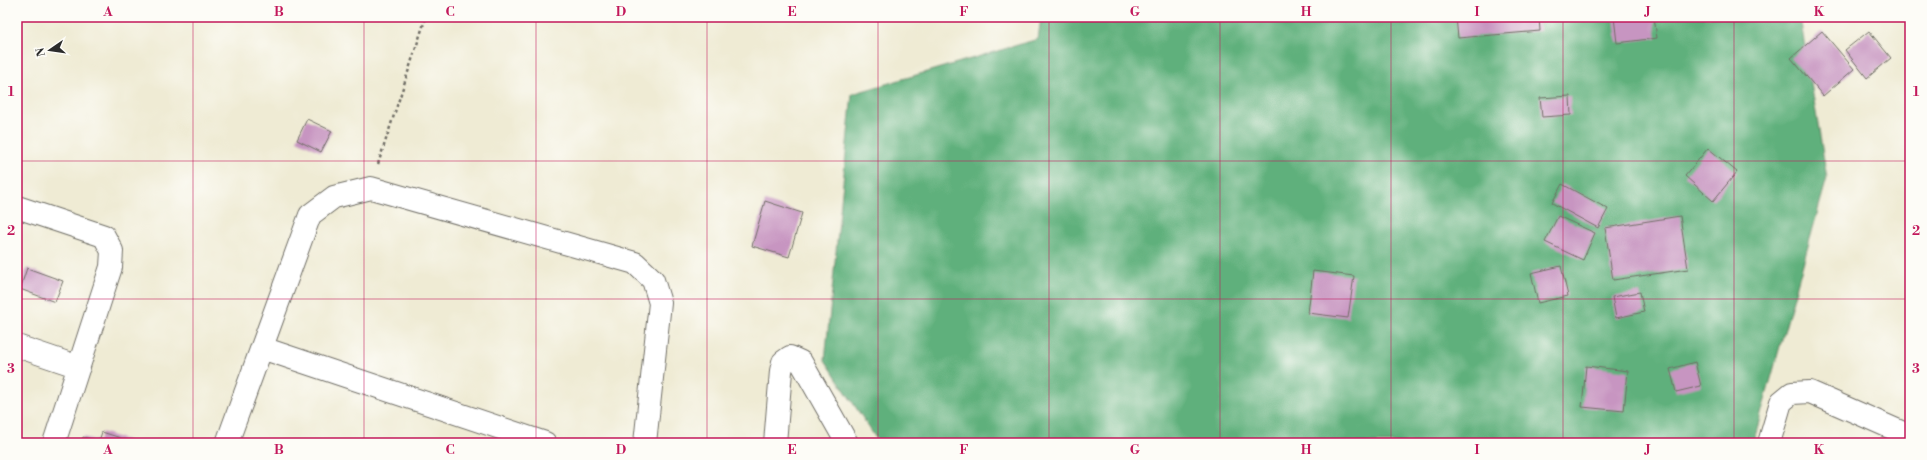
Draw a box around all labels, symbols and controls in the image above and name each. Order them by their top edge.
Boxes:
text: A [102,4,113,20]
text: B [274,4,284,20]
text: C [445,4,455,20]
text: D [616,4,626,20]
text: E [787,4,797,20]
text: F [959,4,969,20]
text: G [1130,4,1141,20]
text: H [1301,4,1312,20]
text: I [1474,4,1480,20]
text: J [1643,4,1651,20]
text: K [1814,4,1825,20]
north arrow [30,30,70,70]
text: N [33,46,49,58]
text: 1 [8,84,15,100]
text: 1 [1913,84,1920,100]
text: 2 [7,223,15,239]
text: 2 [1912,223,1920,239]
text: 3 [7,361,15,377]
text: 3 [1912,361,1920,377]
text: A [102,442,113,458]
text: B [274,442,284,458]
text: C [445,442,455,458]
text: D [616,442,626,458]
text: E [787,442,797,458]
text: F [959,442,969,458]
text: G [1130,442,1141,458]
text: H [1301,442,1312,458]
text: I [1474,442,1480,458]
text: J [1643,442,1651,458]
text: K [1814,442,1825,458]

